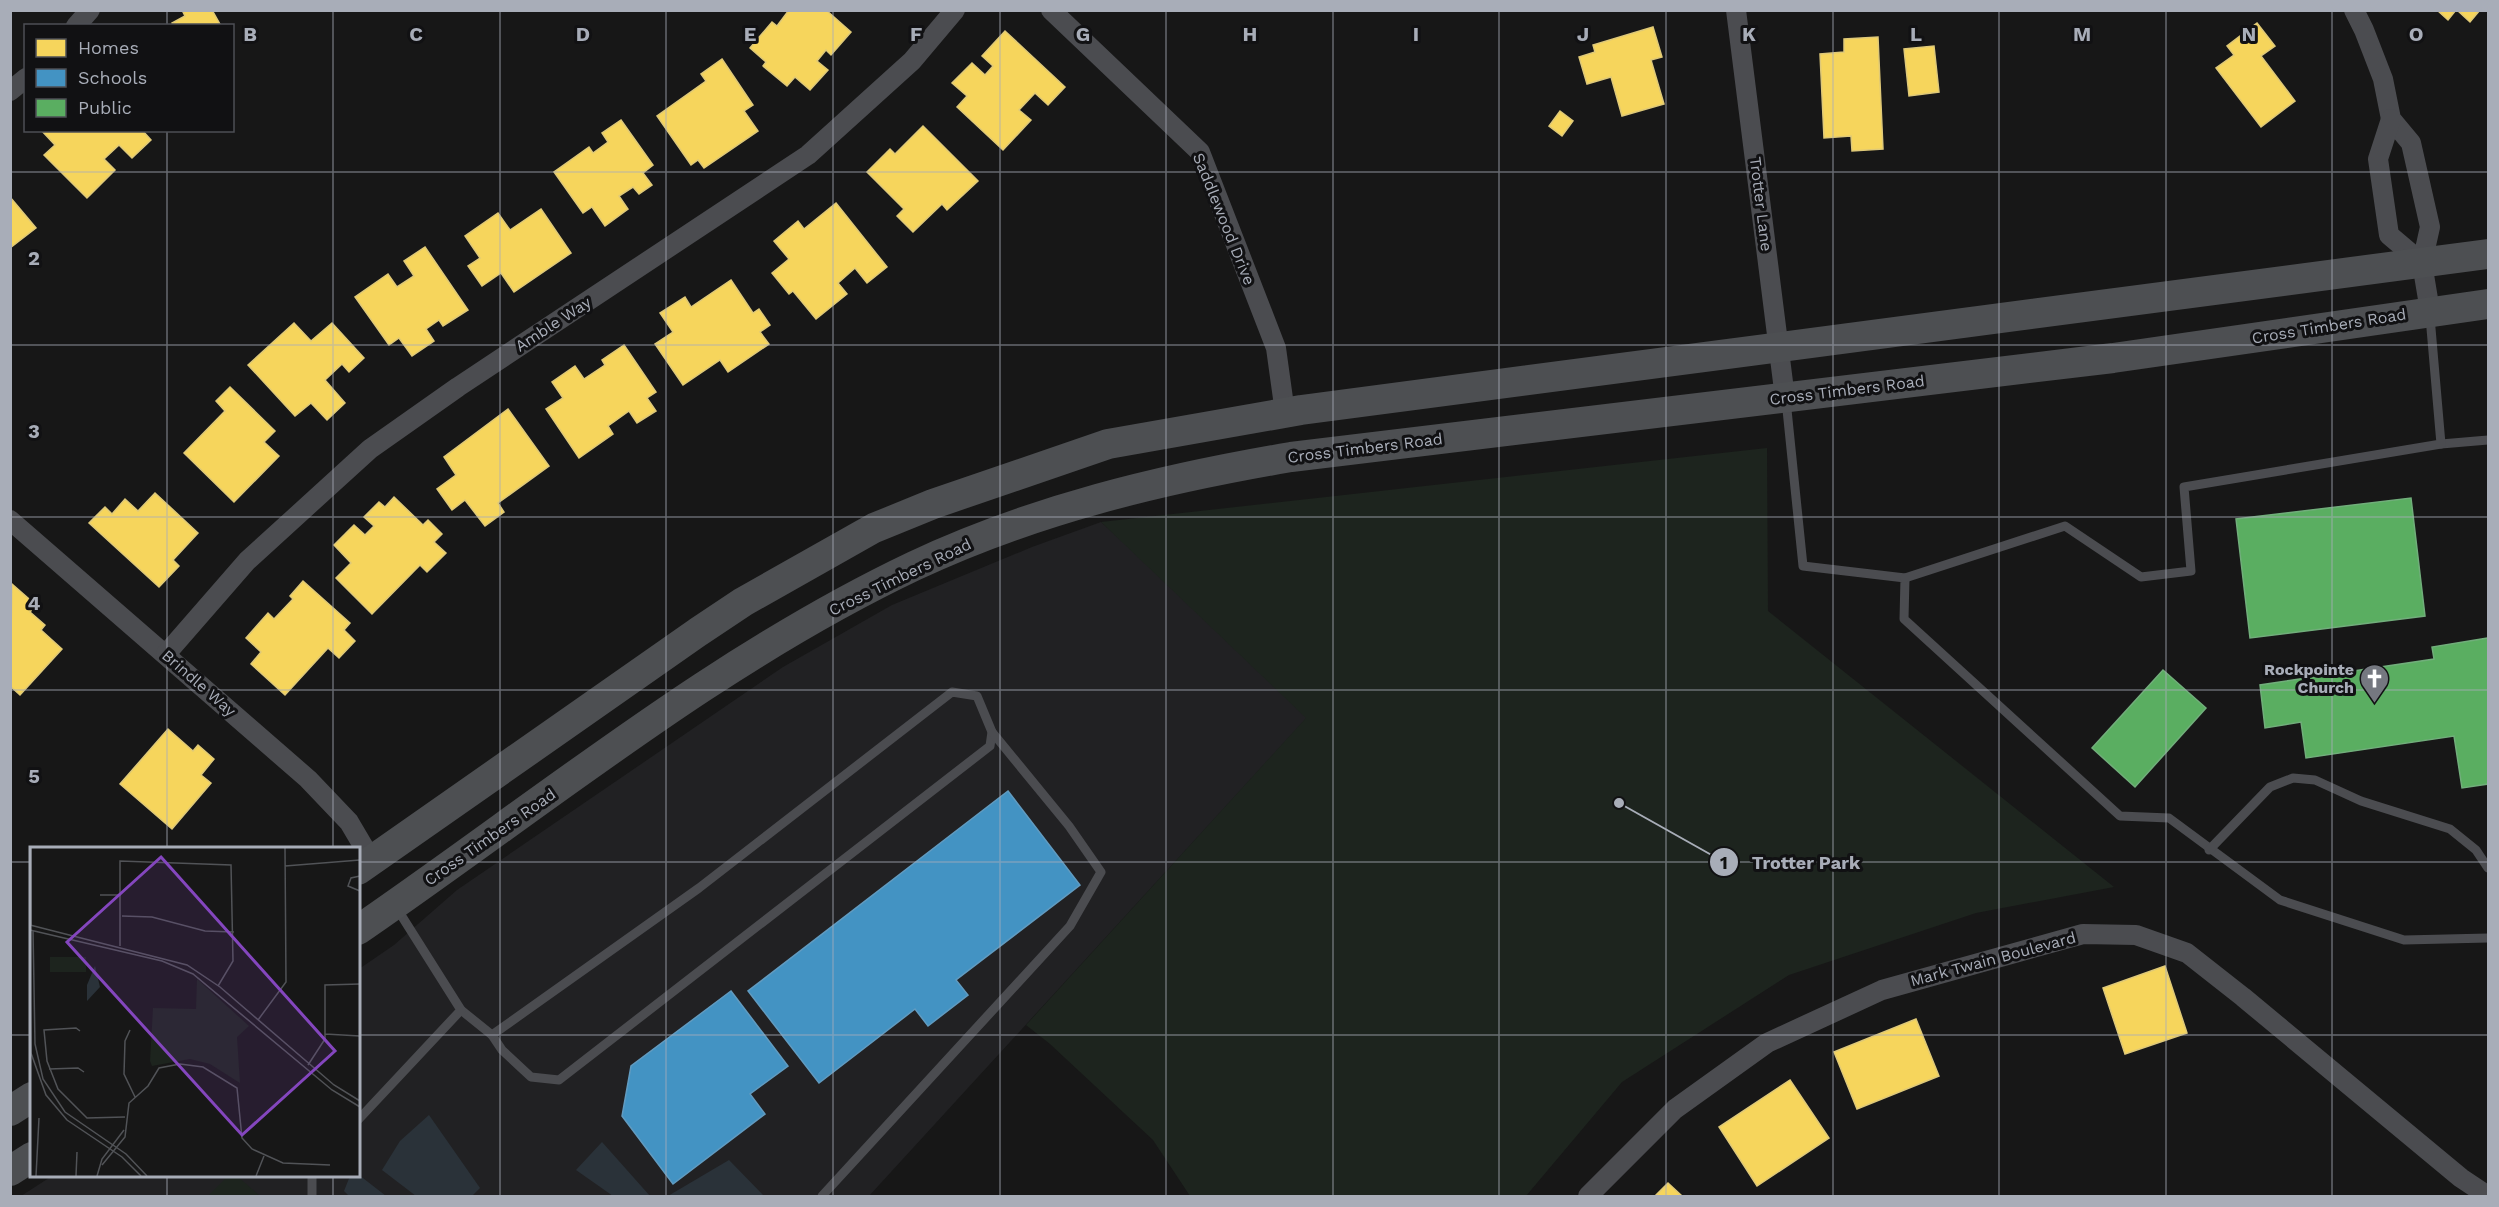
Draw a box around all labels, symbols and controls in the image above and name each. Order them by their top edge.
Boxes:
text: B [243,22,257,46]
text: C [409,22,423,46]
text: D [576,22,590,46]
text: E [744,22,756,46]
text: F [910,22,922,46]
text: G [1076,22,1090,46]
text: H [1243,22,1257,46]
text: I [1413,22,1419,46]
text: J [1577,22,1589,46]
text: K [1742,22,1756,46]
text: L [1910,22,1922,46]
text: M [2073,22,2091,46]
text: N [2242,22,2256,46]
text: O [2409,22,2423,46]
legend [24,24,234,132]
text: Homes [78,37,139,58]
text: Schools [78,67,147,88]
text: Public [78,97,132,118]
street label: Saddlewood Drive [1189,150,1259,288]
street label: Trotter Lane [1746,156,1776,252]
text: 2 [28,246,40,270]
street label: Amble Way [512,292,595,356]
street label: Cross Timbers Road [2250,304,2408,348]
street label: Cross Timbers Road [1768,371,1926,409]
text: 3 [28,419,40,443]
street label: Cross Timbers Road [1286,429,1444,467]
street label: Cross Timbers Road [826,534,974,620]
text: 4 [28,591,41,615]
street label: Brindle Way [158,646,240,721]
place label: Rockpointe Church [2264,660,2354,697]
church icon: Rockpointe Church [2359,662,2391,704]
text: 5 [28,764,40,788]
street label: Cross Timbers Road [421,784,559,890]
callout: Trotter Park [1709,844,1872,880]
inset map [30,847,360,1177]
text: 1 [1720,852,1728,873]
text: Trotter Park [1752,852,1861,873]
street label: Mark Twain Boulevard [1908,928,2078,990]

